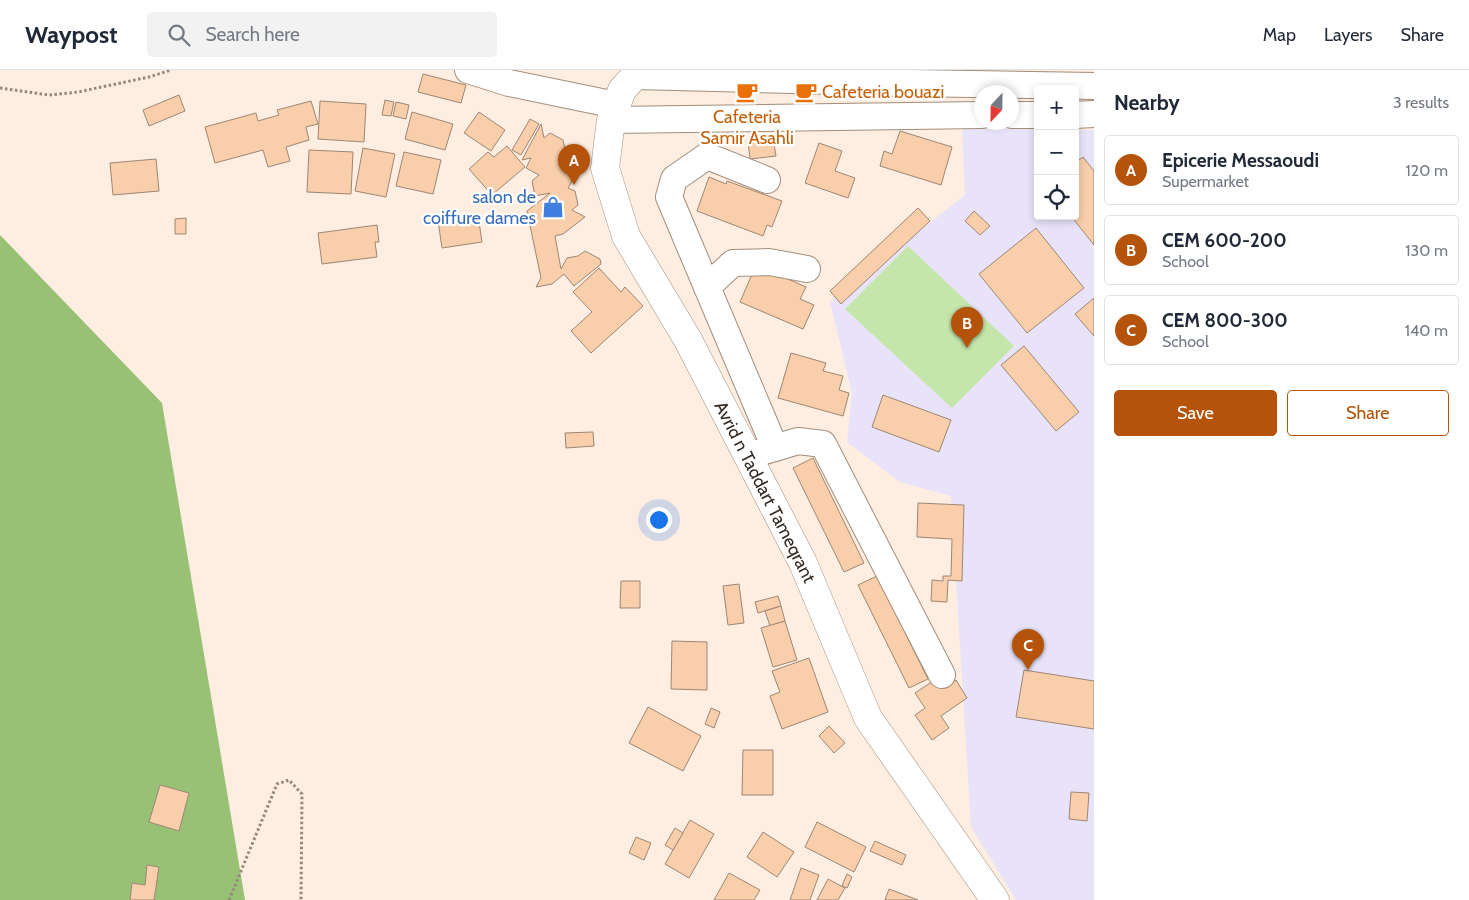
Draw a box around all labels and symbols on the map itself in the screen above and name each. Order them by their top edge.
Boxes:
cafe icon: Cafeteria Samir Asahli [734,79,760,105]
cafe icon: Cafeteria bouazi [793,79,819,105]
place label: Cafeteria bouazi [822,81,944,103]
north arrow [974,85,1019,130]
place label: Cafeteria Samir Asahli [700,106,794,149]
pin: A [558,144,590,185]
place label: salon de coiffure dames [423,186,536,229]
shop icon: salon de coiffure dames [540,194,566,220]
pin: B [951,307,983,348]
street label: Avrid n Taddart Tameqrant [710,398,820,586]
your location [646,507,672,533]
pin: C [1012,629,1044,670]

